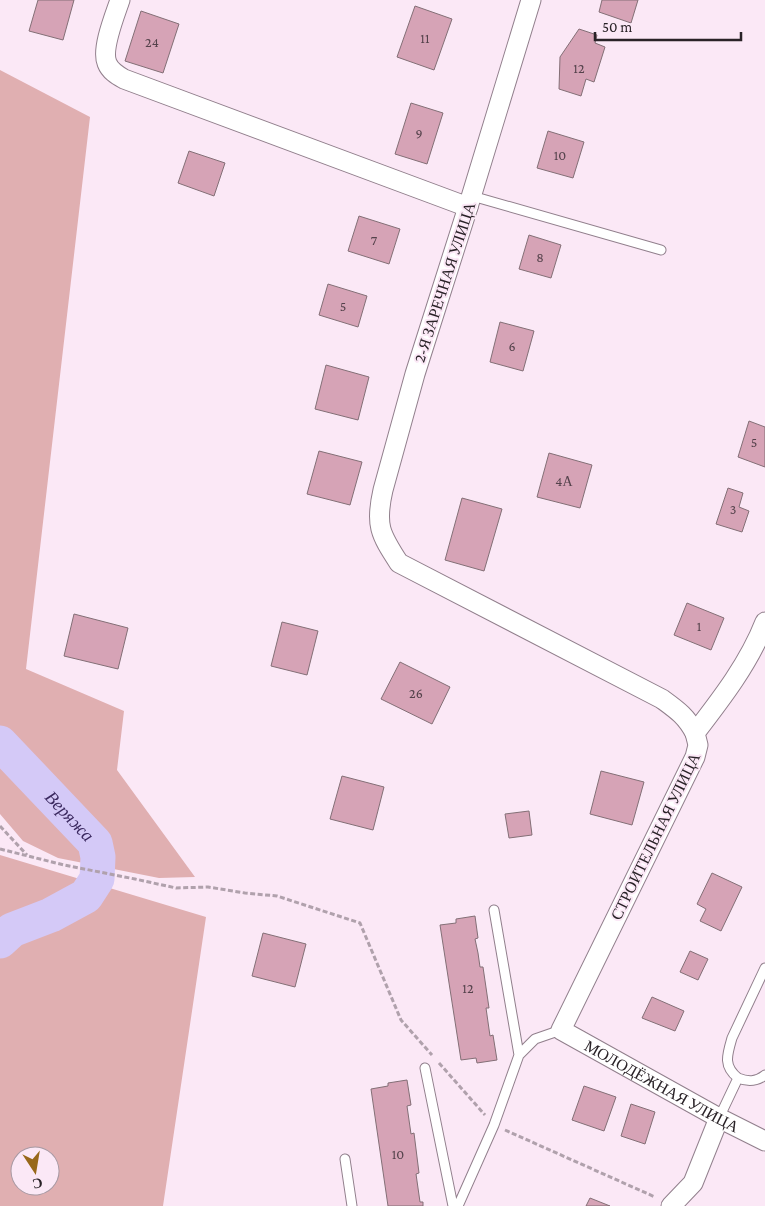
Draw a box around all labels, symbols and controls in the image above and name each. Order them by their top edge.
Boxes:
scale bar [595,10,741,42]
text: 50 m [602,19,632,35]
house number: 11 [420,30,430,46]
house number: 24 [145,34,159,50]
house number: 12 [573,60,585,76]
house number: 9 [415,125,423,141]
house number: 10 [554,147,566,163]
street label: 2-Я ЗАРЕЧНАЯ УЛИЦА [410,199,480,365]
house number: 7 [371,232,378,248]
house number: 8 [536,249,544,265]
house number: 5 [340,298,346,314]
house number: 6 [508,338,516,354]
house number: 5 [751,434,757,450]
house number: 4А [555,473,574,489]
house number: 3 [730,501,736,517]
house number: 1 [697,618,702,634]
house number: 26 [409,685,423,701]
street label: СТРОИТЕЛЬНАЯ УЛИЦА [608,749,704,923]
water label: Веряжа [41,787,98,845]
house number: 12 [462,980,474,996]
street label: МОЛОДЁЖНАЯ УЛИЦА [582,1037,742,1136]
north arrow [10,1146,60,1196]
house number: 10 [392,1146,404,1162]
text: С [31,1175,44,1193]

